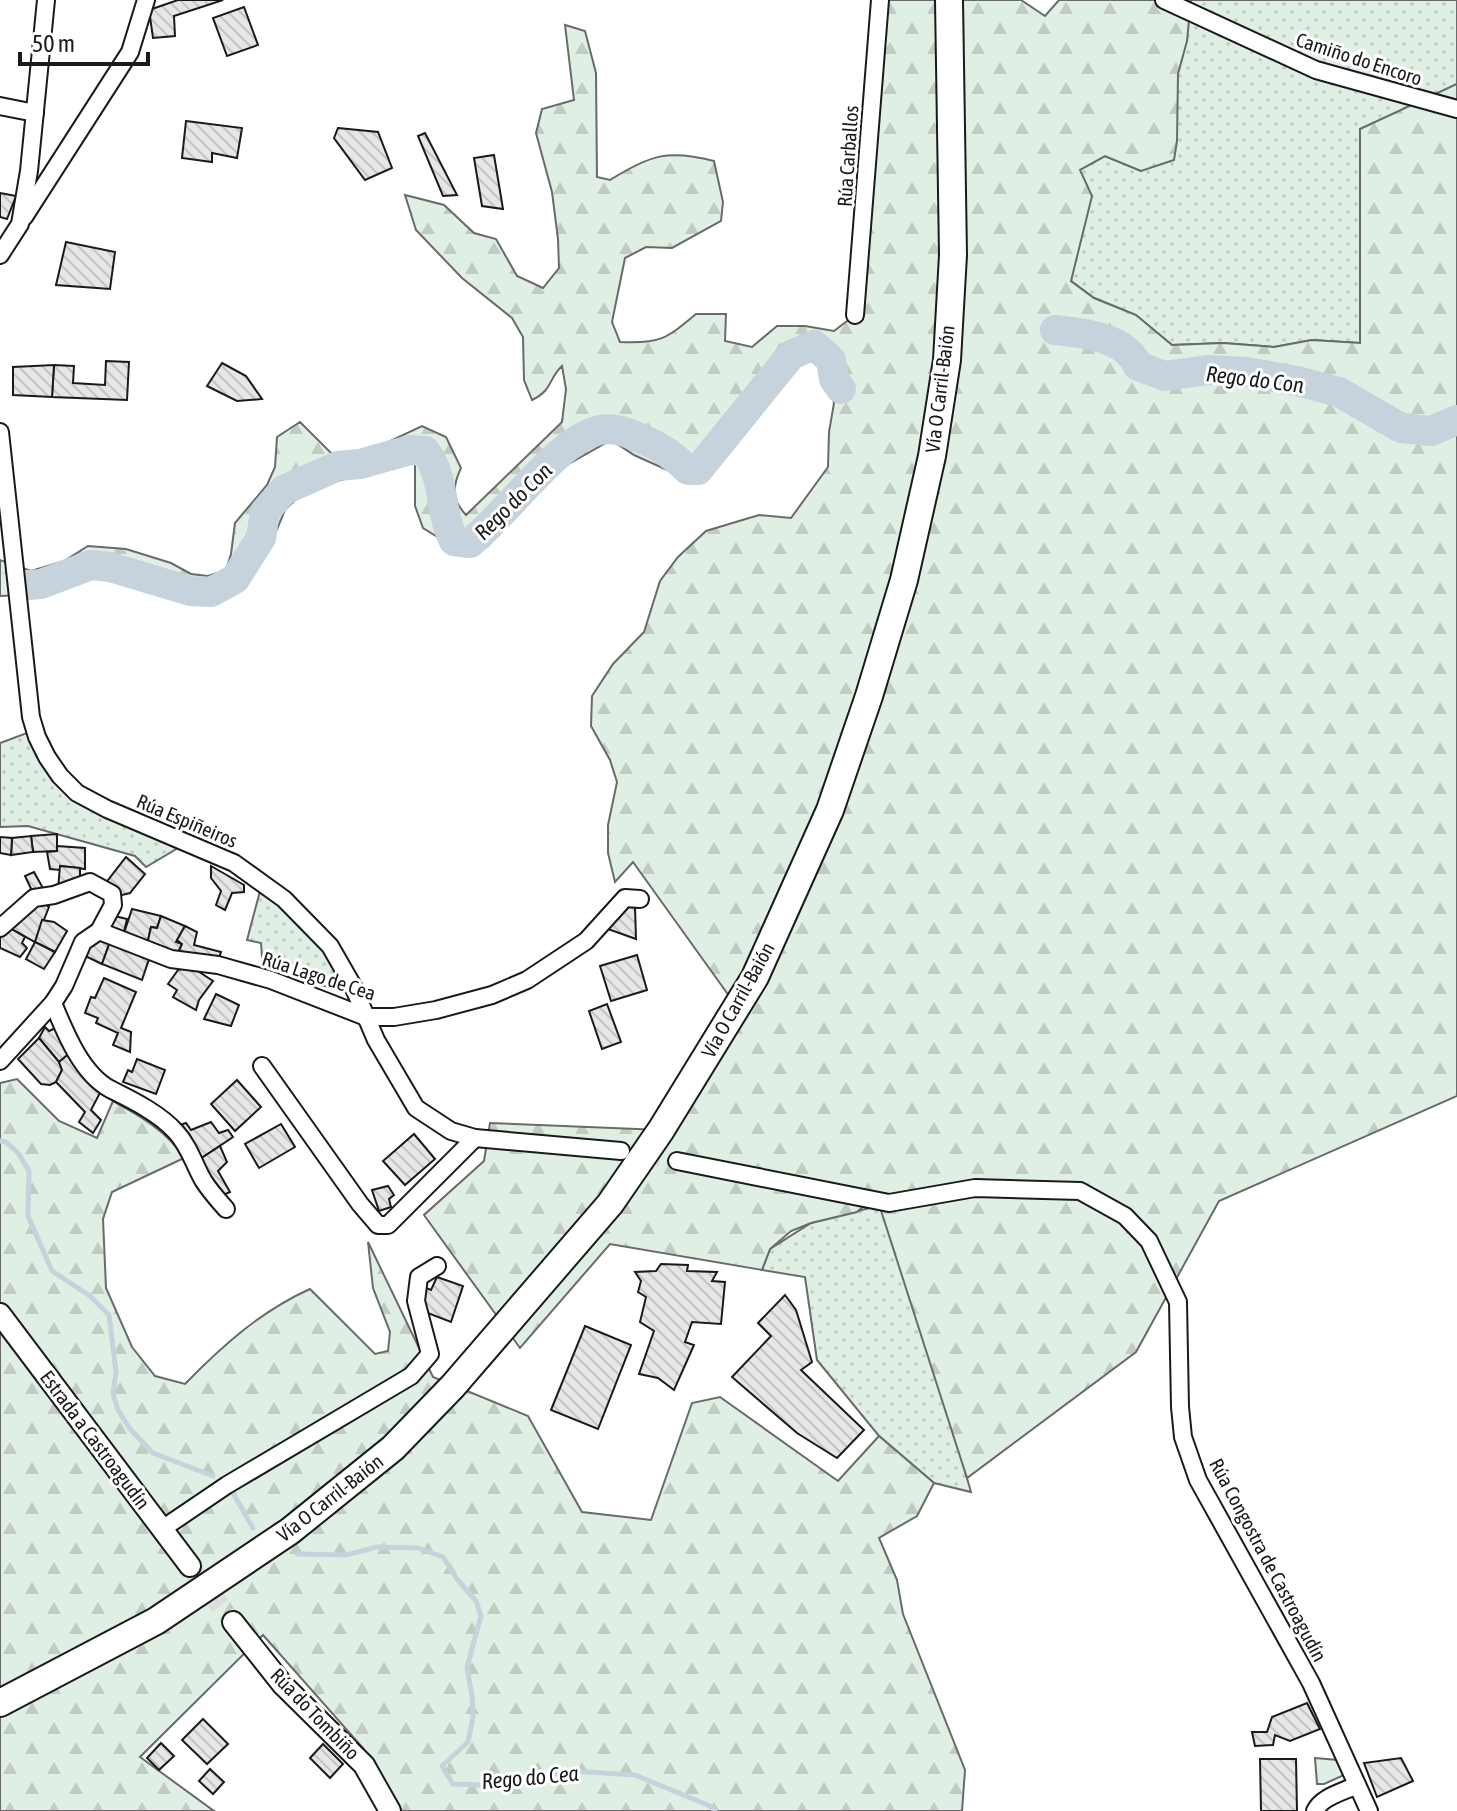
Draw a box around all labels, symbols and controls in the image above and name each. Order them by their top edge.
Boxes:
scale bar [20,16,148,66]
street label: Camiño do Encoro [1293,27,1425,90]
text: 50 m [32,30,75,57]
street label: Rúa Carballos [832,105,863,207]
street label: Vía O Carril-Baión [920,324,959,454]
water label: Rego do Con [1205,360,1306,398]
water label: Rego do Con [469,457,557,545]
street label: Rúa Espiñeiros [133,789,241,852]
street label: Vía O Carril-Baión [696,938,779,1061]
street label: Rúa Lago de Cea [260,946,379,1005]
street label: Estrada a Castroagudín [36,1366,155,1513]
street label: Vía O Carril-Baión [272,1449,387,1546]
street label: Rúa Congostra de Castroagudín [1205,1454,1332,1665]
street label: Rúa do Tombiño [266,1663,365,1764]
water label: Rego do Cea [480,1760,580,1794]

